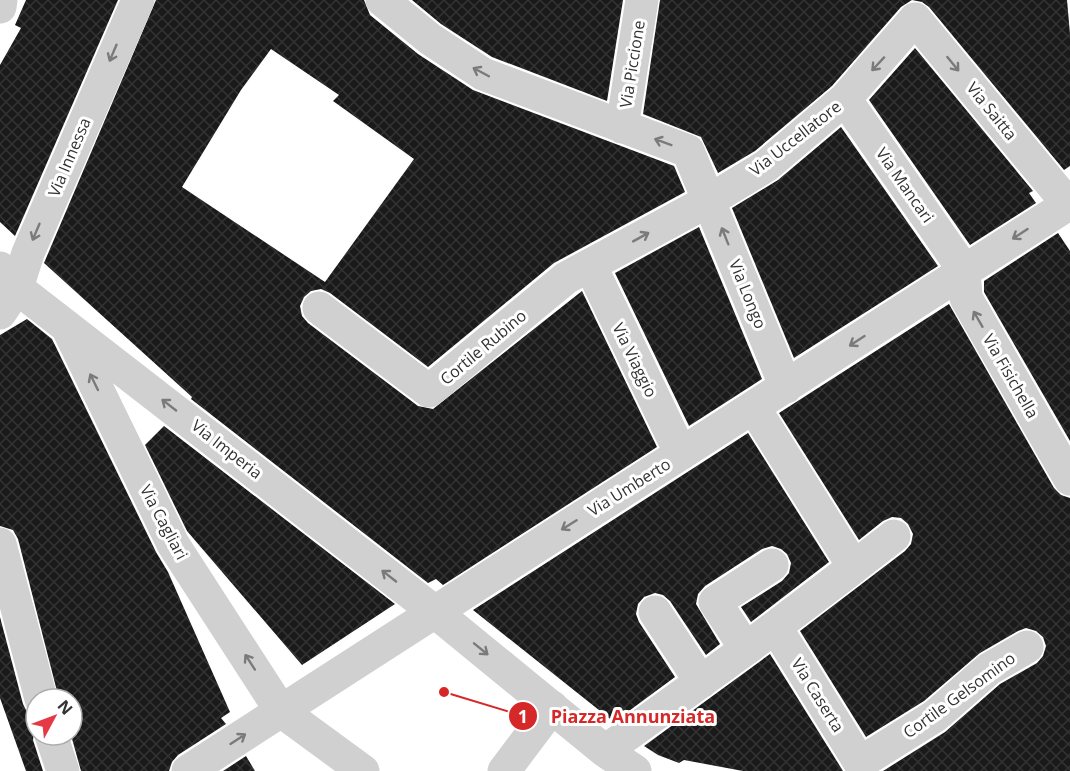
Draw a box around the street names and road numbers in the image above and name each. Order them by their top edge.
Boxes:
street label: Via Piccione [614,19,650,109]
street label: Via Saitta [962,77,1022,145]
street label: Via Uccellatore [745,95,845,181]
street label: Via Innessa [42,114,96,200]
street label: Via Mancari [871,143,939,227]
street label: Via Longo [724,256,772,332]
street label: Cortile Rubino [435,304,531,390]
street label: Via Viaggio [608,319,662,401]
street label: Via Fisichella [978,330,1044,422]
street label: Via Imperia [187,414,267,484]
street label: Via Umberto [583,453,675,521]
street label: Via Cagliari [135,481,193,563]
street label: Cortile Gelsomino [899,647,1019,743]
street label: Via Caserta [787,654,849,736]

